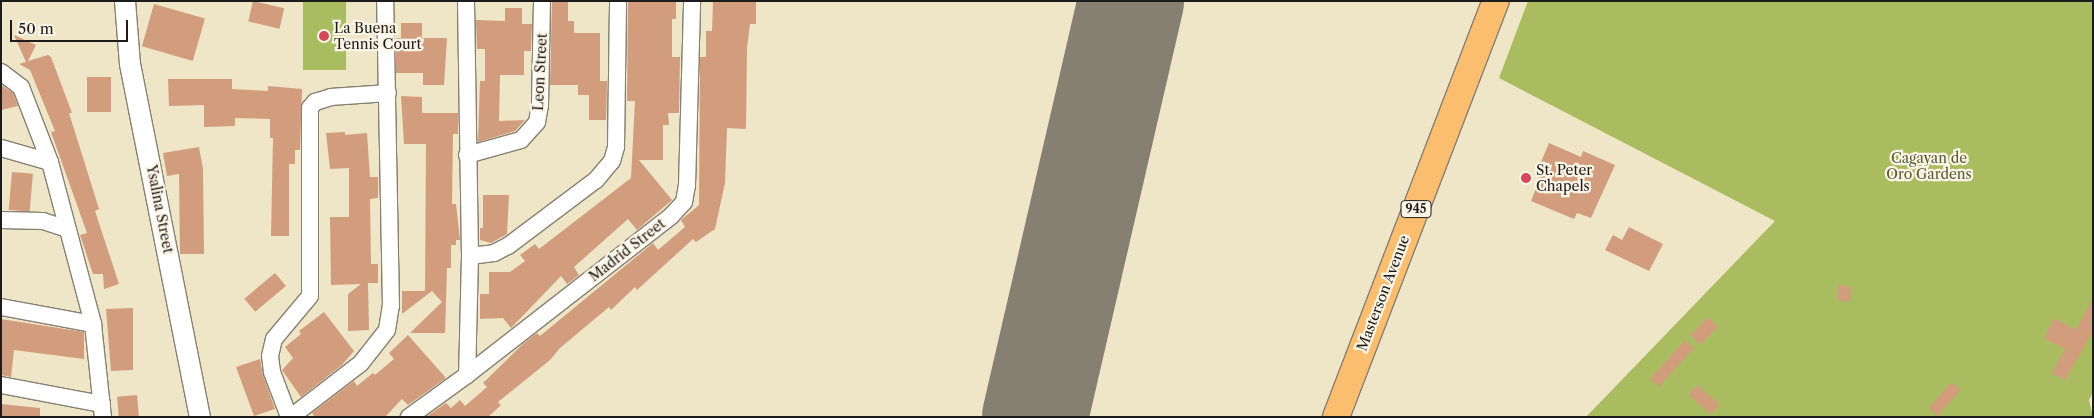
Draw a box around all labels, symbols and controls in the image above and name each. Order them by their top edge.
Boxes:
scale bar [12,10,130,42]
text: 50 m [18,19,54,38]
place label: La Buena Tennis Court [334,20,421,52]
marker: La Buena Tennis Court [318,30,330,42]
street label: Leon Street [530,33,550,111]
park label: Cagayan de Oro Gardens [1886,150,1972,182]
place label: St. Peter Chapels [1536,162,1592,194]
street label: Ysalina Street [143,163,177,255]
marker: St. Peter Chapels [1520,172,1532,184]
road number: 945 [1400,200,1432,218]
street label: Madrid Street [586,215,668,285]
street label: Masterson Avenue [1353,233,1413,353]

